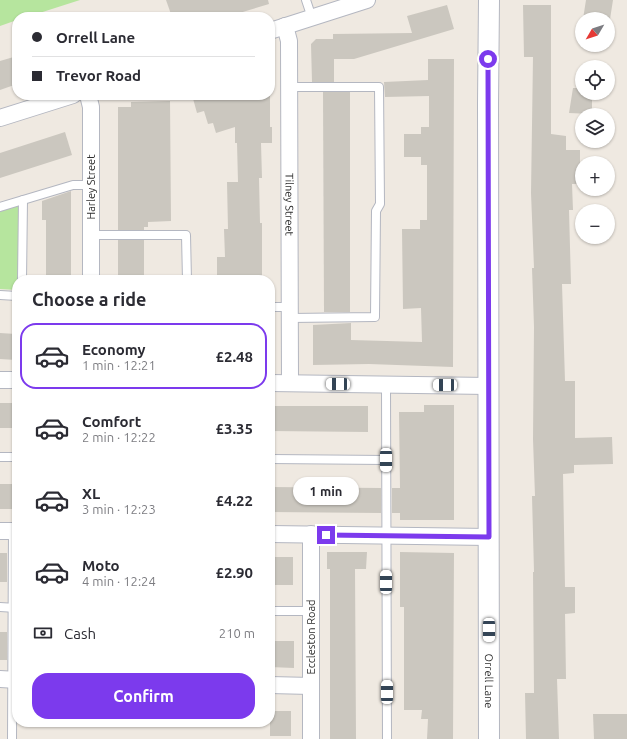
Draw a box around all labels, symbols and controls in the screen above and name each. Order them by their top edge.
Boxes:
north arrow [575,12,615,52]
map controls [575,12,615,244]
text: Orrell Lane [56,29,135,46]
route start [479,50,497,68]
button: locate [575,60,615,100]
text: Trevor Road [56,67,141,84]
button: layers [575,108,615,148]
street label: Harley Street [85,154,97,219]
button: + [575,156,615,196]
street label: Tilney Street [283,173,296,237]
button: − [575,204,615,244]
text: Choose a ride [32,289,146,309]
icon: car [34,338,70,374]
text: Economy [82,341,146,358]
text: £2.48 [215,348,253,365]
text: 1 min · 12:21 [82,358,156,372]
car [326,378,350,390]
car [433,379,457,391]
icon: car [34,410,70,446]
text: Comfort [82,413,141,430]
text: £3.35 [215,420,253,437]
text: 2 min · 12:22 [82,430,156,444]
car [380,448,392,472]
callout: 1 min [293,477,359,505]
icon: car [34,482,70,518]
text: 1 min [310,484,342,498]
text: XL [82,485,100,502]
text: £4.22 [215,492,253,509]
text: 3 min · 12:23 [82,502,156,516]
route end [317,526,335,544]
icon: car [34,554,70,590]
text: Moto [82,557,120,574]
text: £2.90 [215,564,253,581]
car [380,570,392,594]
text: 4 min · 12:24 [82,574,156,588]
street label: Eccleston Road [305,600,317,674]
car [483,618,495,642]
icon: cash [32,622,54,644]
text: Cash [64,625,96,642]
text: 210 m [219,626,255,640]
street label: Orrell Lane [483,654,495,708]
button: Confirm [32,673,255,719]
car [381,680,393,704]

